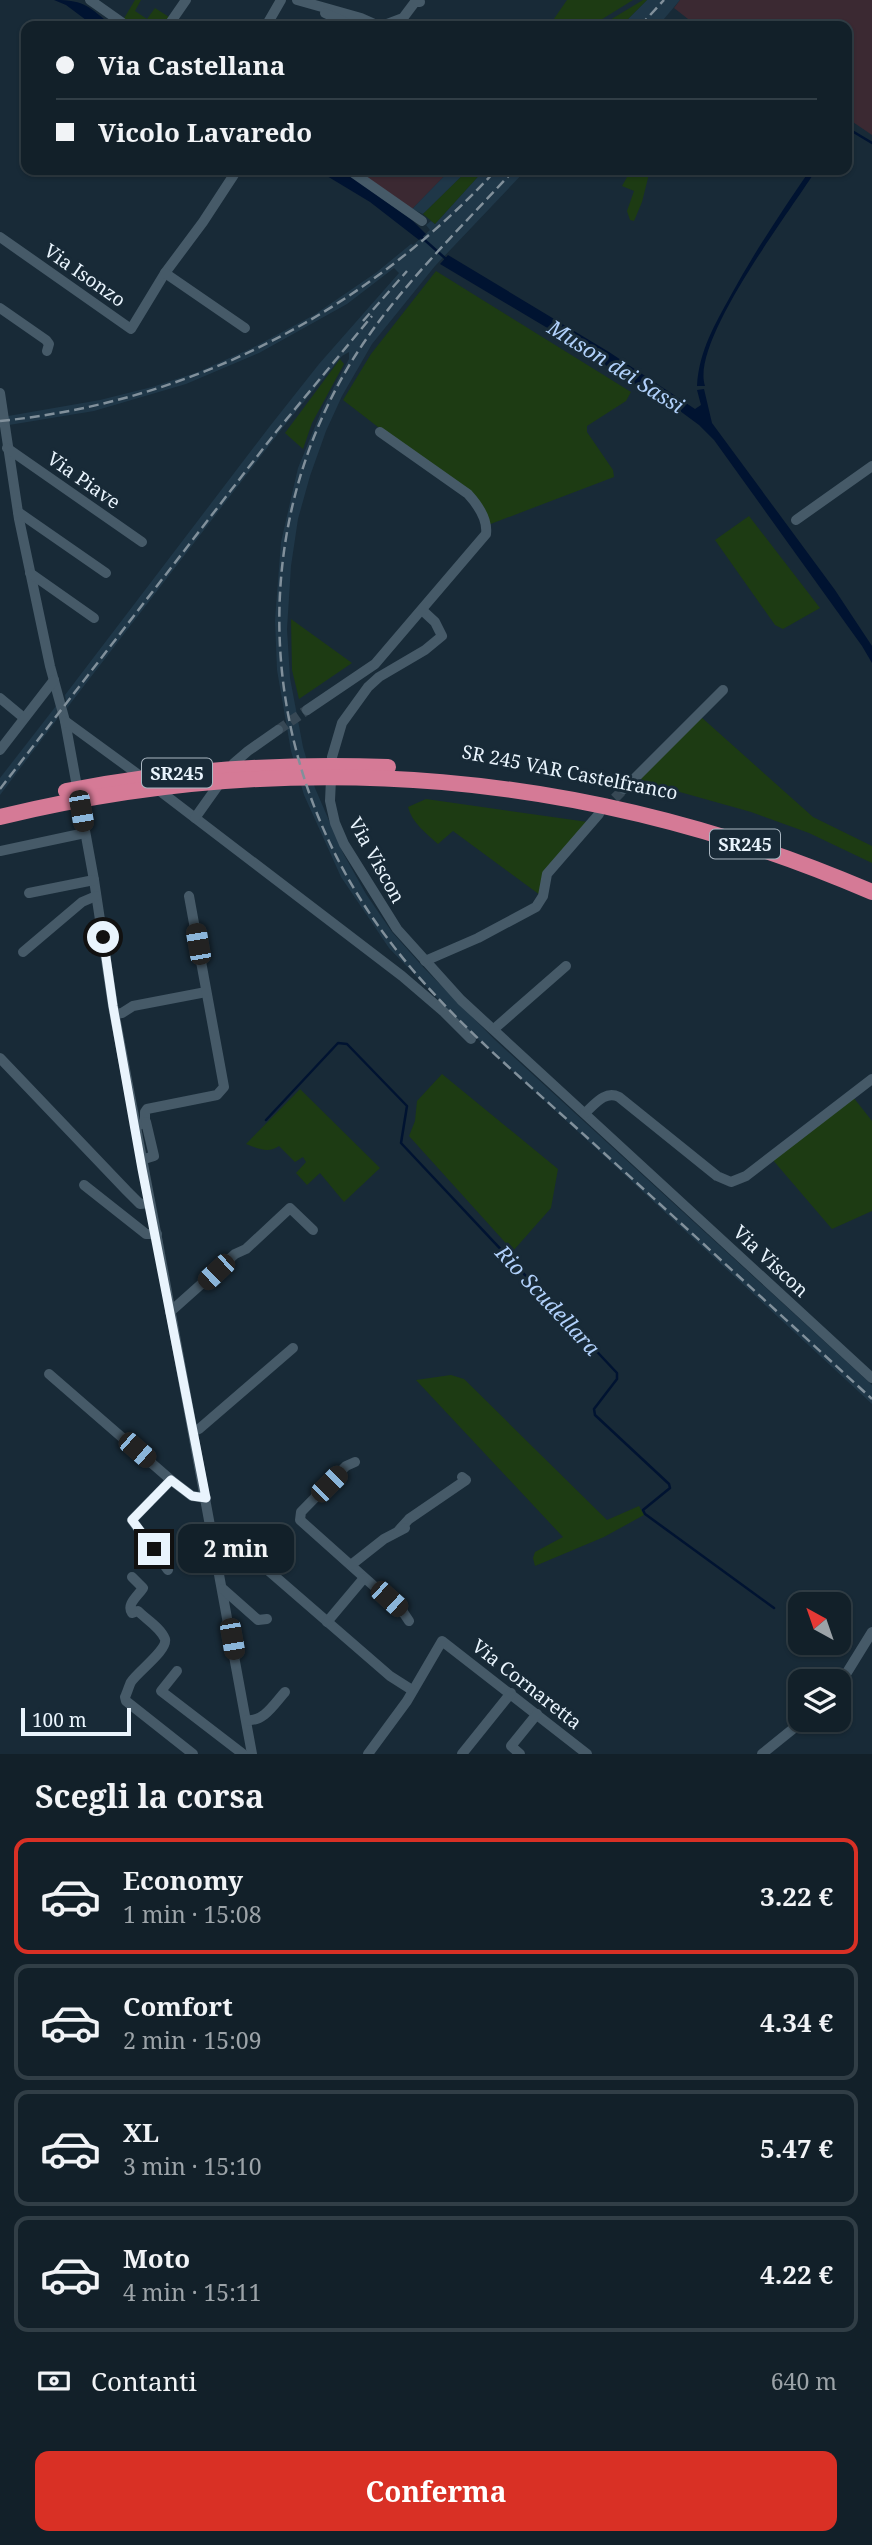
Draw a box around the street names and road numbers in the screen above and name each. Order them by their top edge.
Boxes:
street label: Via Isonzo [39,237,131,313]
street label: Via Piave [42,445,126,515]
street label: SR 245 VAR Castelfranco [460,738,680,806]
road number: SR245 [142,758,212,788]
street label: Via Viscon [343,812,411,908]
road number: SR245 [710,830,780,858]
street label: Via Viscon [728,1219,814,1303]
street label: Via Cornaretta [467,1633,587,1735]

